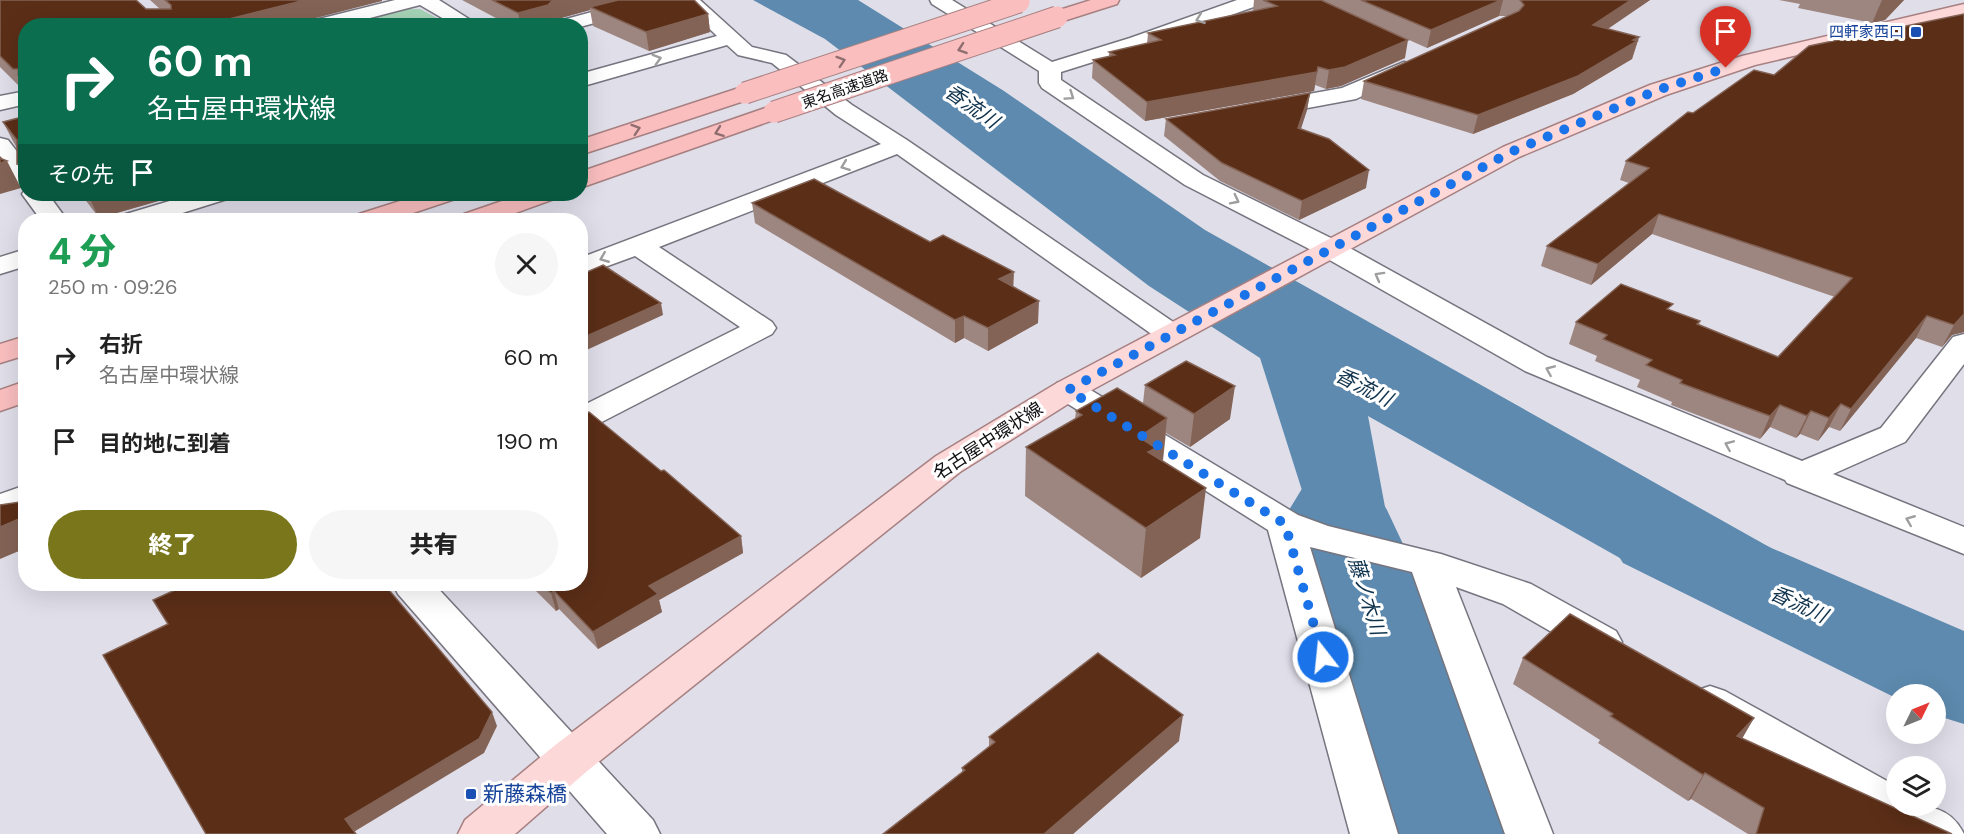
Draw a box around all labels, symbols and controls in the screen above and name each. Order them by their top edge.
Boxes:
pin [1700,6,1751,68]
one-way arrow [1195,12,1206,24]
icon: arrive [1709,15,1742,48]
place label: 四軒家西口 [1829,22,1904,42]
marker: 四軒家西口 [1909,25,1923,39]
text: 60 m [147,34,253,89]
icon: right [48,42,126,120]
one-way arrow [957,42,968,54]
one-way arrow [651,54,662,66]
one-way arrow [835,56,846,69]
street label: 東名高速道路 [799,65,891,113]
water label: 香流川 [940,78,1006,135]
one-way arrow [1063,89,1074,100]
text: 名古屋中環状線 [147,91,336,126]
one-way arrow [630,124,641,137]
one-way arrow [714,124,725,137]
icon: arrive [126,156,159,189]
one-way arrow [840,158,850,171]
text: その先 [48,160,114,189]
one-way arrow [1228,193,1239,204]
text: 4 分 [48,228,116,275]
button: close [495,233,558,296]
one-way arrow [599,251,610,263]
one-way arrow [1374,272,1385,283]
text: 250 m · 09:26 [48,274,178,300]
text: 右折 [99,330,143,359]
icon: right [48,341,81,374]
text: 60 m [504,343,558,372]
text: 名古屋中環状線 [99,362,239,388]
water label: 香流川 [1331,362,1398,413]
one-way arrow [1545,365,1556,377]
street label: 名古屋中環状線 [929,397,1047,485]
icon: arrive [48,425,81,458]
text: 190 m [497,427,558,456]
text: 目的地に到着 [99,429,231,458]
one-way arrow [1725,440,1736,452]
button: 終了 [48,510,297,579]
button: 共有 [309,510,558,579]
one-way arrow [1905,514,1915,527]
water label: 藤ノ木川 [1343,554,1392,640]
water label: 香流川 [1766,580,1833,629]
position arrow [1291,625,1355,689]
north arrow [1886,684,1946,744]
map controls [1886,684,1946,816]
button: layers [1886,756,1946,816]
place label: 新藤森橋 [483,780,567,808]
marker: 新藤森橋 [464,787,478,801]

